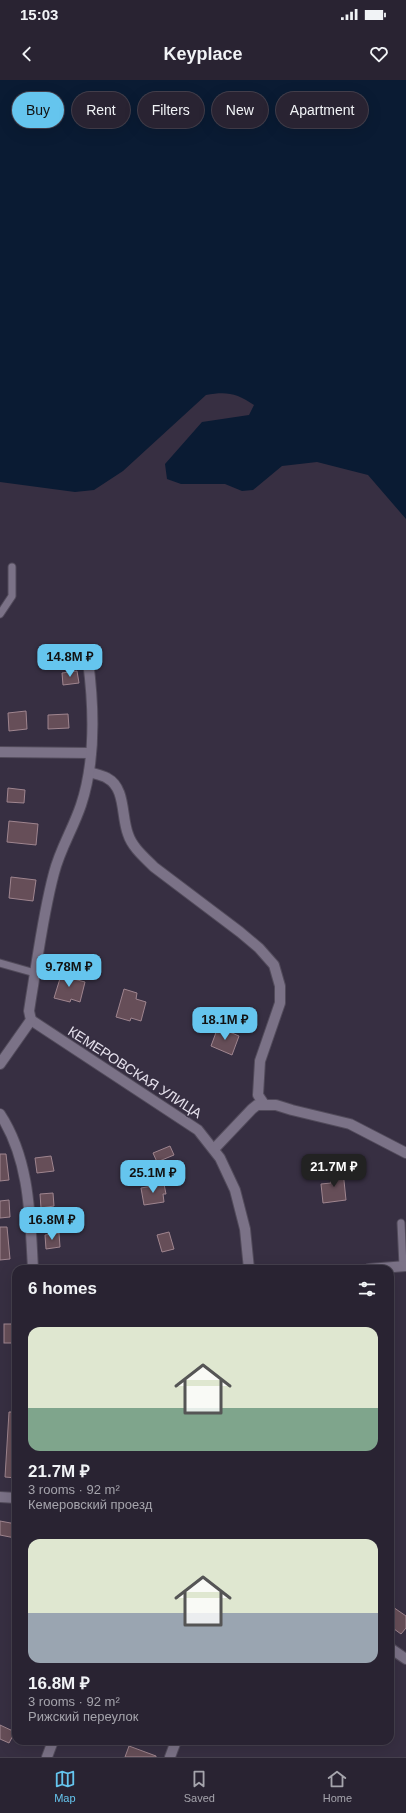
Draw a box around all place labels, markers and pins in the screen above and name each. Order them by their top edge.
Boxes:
pin: 14.8M ₽ [33,644,107,678]
pin: 9.78M ₽ [32,954,106,988]
pin: 18.1M ₽ [188,1007,262,1041]
pin: 21.7M ₽ [297,1154,371,1188]
pin: 25.1M ₽ [116,1160,190,1194]
pin: 16.8M ₽ [15,1207,89,1241]

